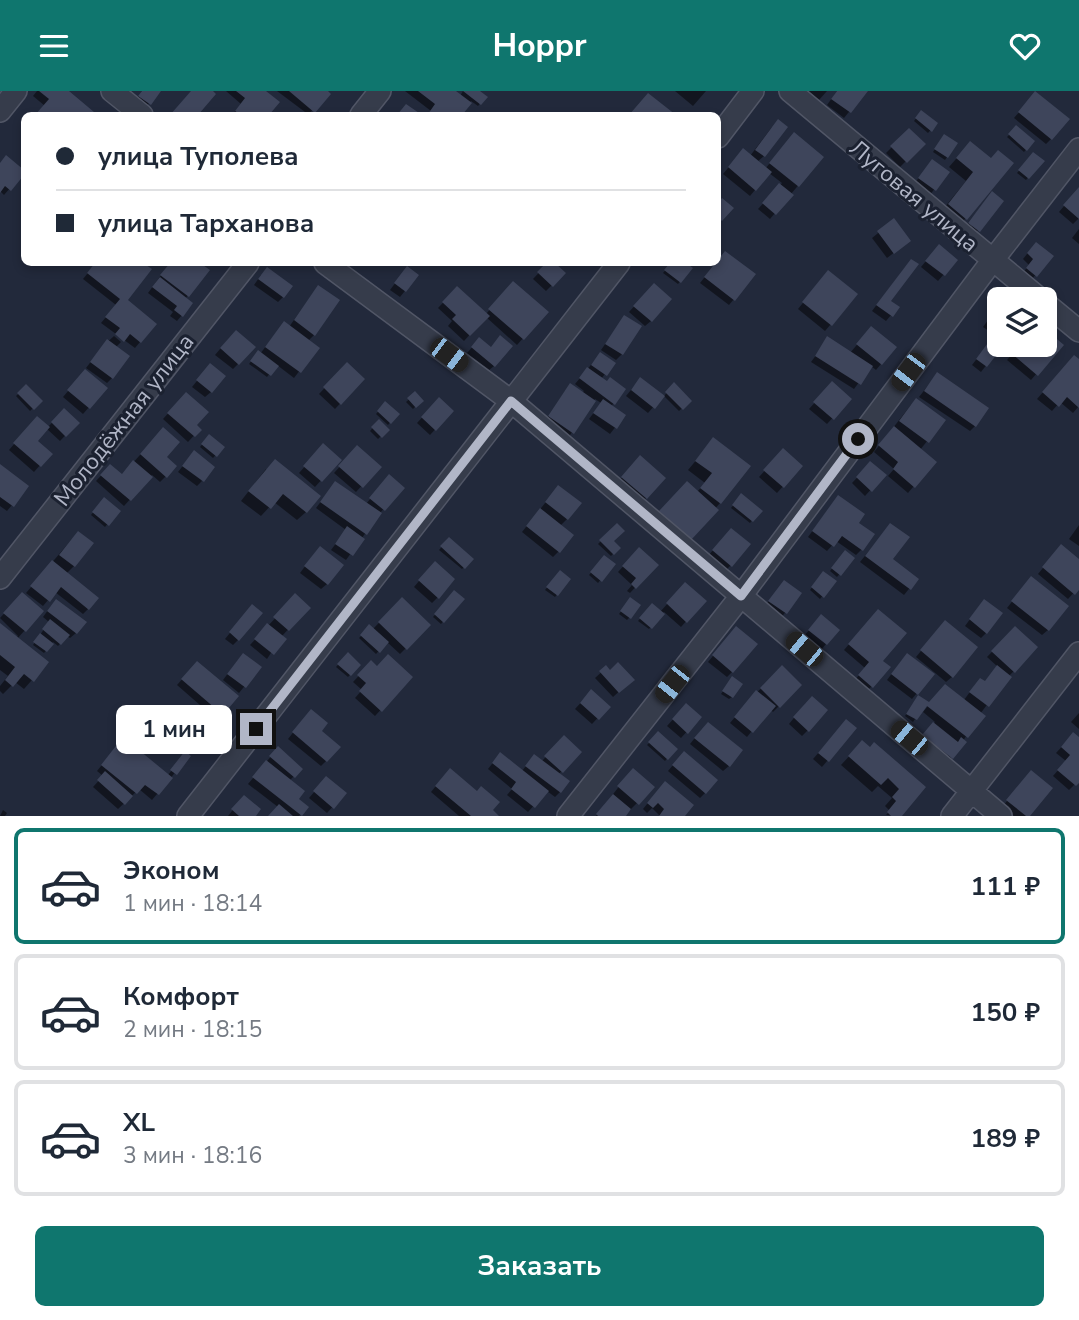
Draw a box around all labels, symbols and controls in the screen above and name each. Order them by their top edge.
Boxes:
text: Hoppr [492,24,587,67]
icon: menu [35,27,73,65]
icon: heart [1006,27,1044,65]
street label: Луговая улица [843,133,985,259]
text: улица Туполева [98,139,299,174]
text: улица Тарханова [98,206,314,241]
map controls [987,287,1057,357]
button: layers [987,287,1057,357]
street label: Молодёжная улица [47,327,201,513]
car [426,334,473,376]
car [887,349,930,395]
route start [842,423,874,455]
car [782,627,827,671]
car [651,661,694,707]
callout: 1 мин [116,705,232,753]
route end [240,713,272,745]
text: 1 мин [142,714,206,745]
car [887,716,932,760]
text: Эконом [123,853,220,888]
icon: car [39,855,102,918]
text: 111 ₽ [971,869,1040,904]
text: 1 мин · 18:14 [123,888,262,919]
text: Комфорт [123,979,239,1014]
icon: car [39,981,102,1044]
text: 150 ₽ [971,995,1040,1030]
text: 2 мин · 18:15 [123,1014,262,1045]
text: XL [123,1105,155,1140]
icon: car [39,1107,102,1170]
text: 189 ₽ [971,1121,1040,1156]
text: 3 мин · 18:16 [123,1140,262,1171]
button: Заказать [35,1226,1044,1306]

